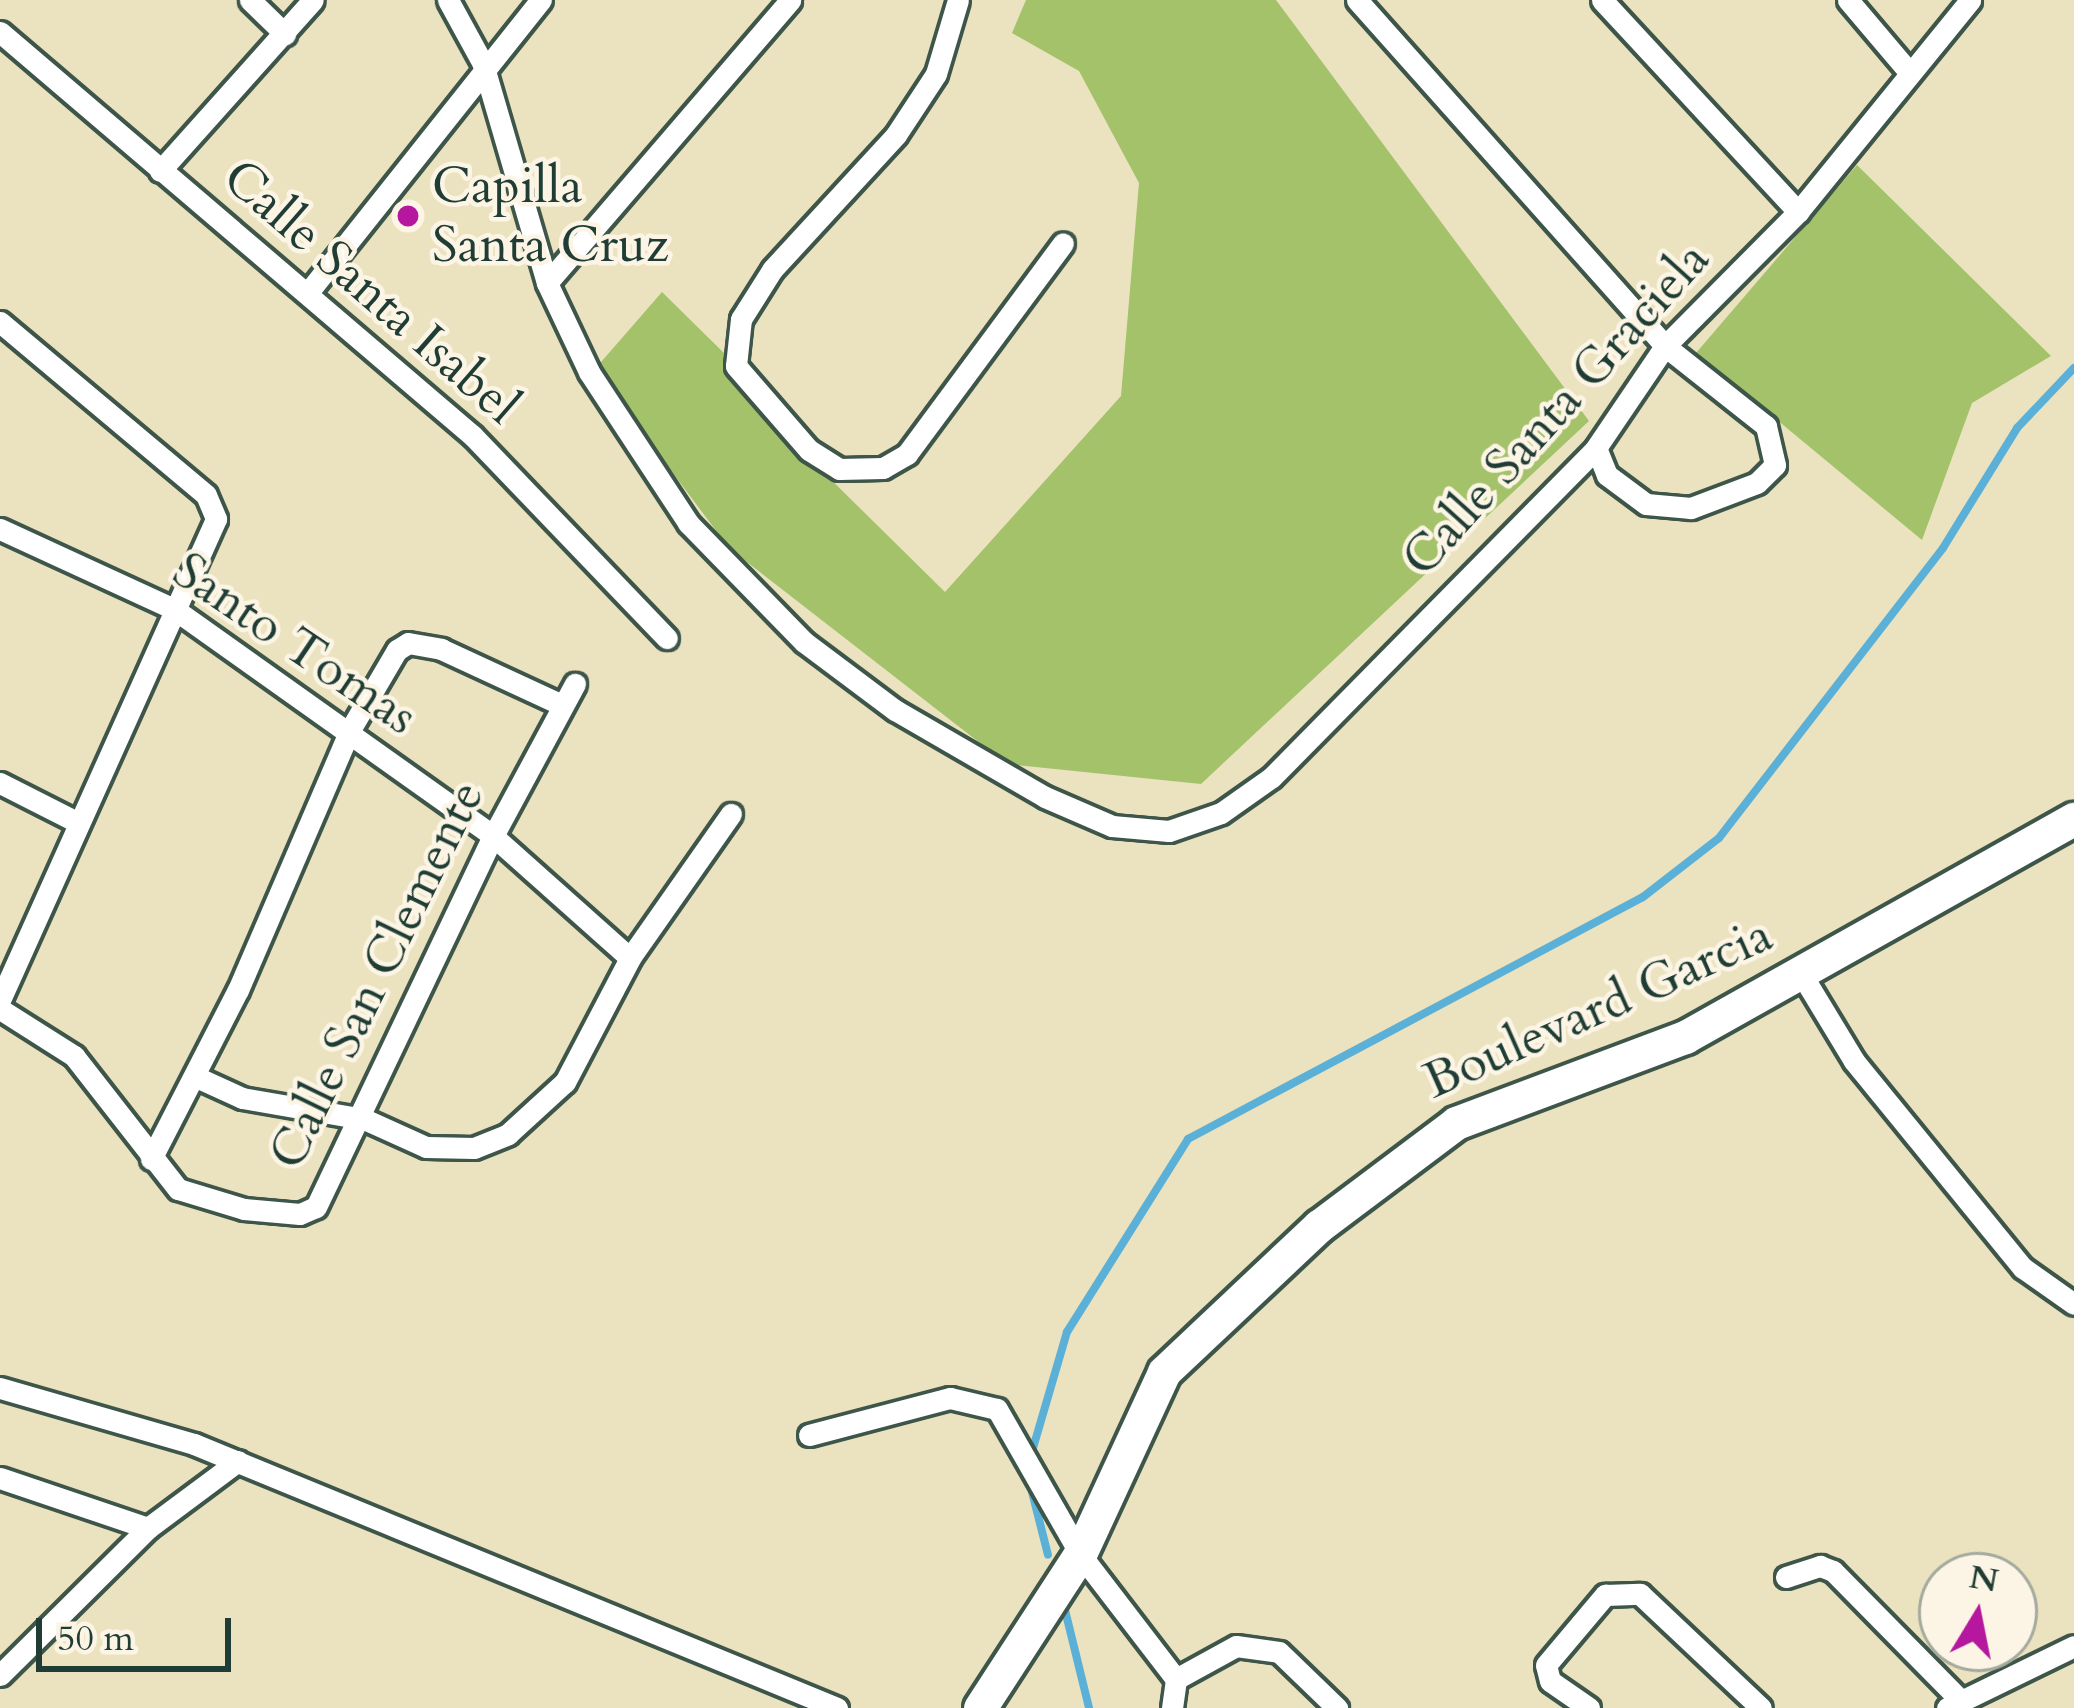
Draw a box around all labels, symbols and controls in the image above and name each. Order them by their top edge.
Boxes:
street label: Calle Santa Isabel [210,147,532,437]
place label: Capilla Santa Cruz [432,156,669,276]
marker: Capilla Santa Cruz [395,203,421,229]
street label: Calle Santa Graciela [1390,229,1722,589]
street label: Santo Tomas [161,540,429,748]
street label: Calle San Clemente [257,771,497,1179]
street label: Boulevard Garcia [1415,904,1781,1112]
north arrow [1918,1552,2038,1672]
text: N [1966,1554,2002,1604]
scale bar [42,1594,237,1668]
text: 50 m [57,1614,134,1663]

